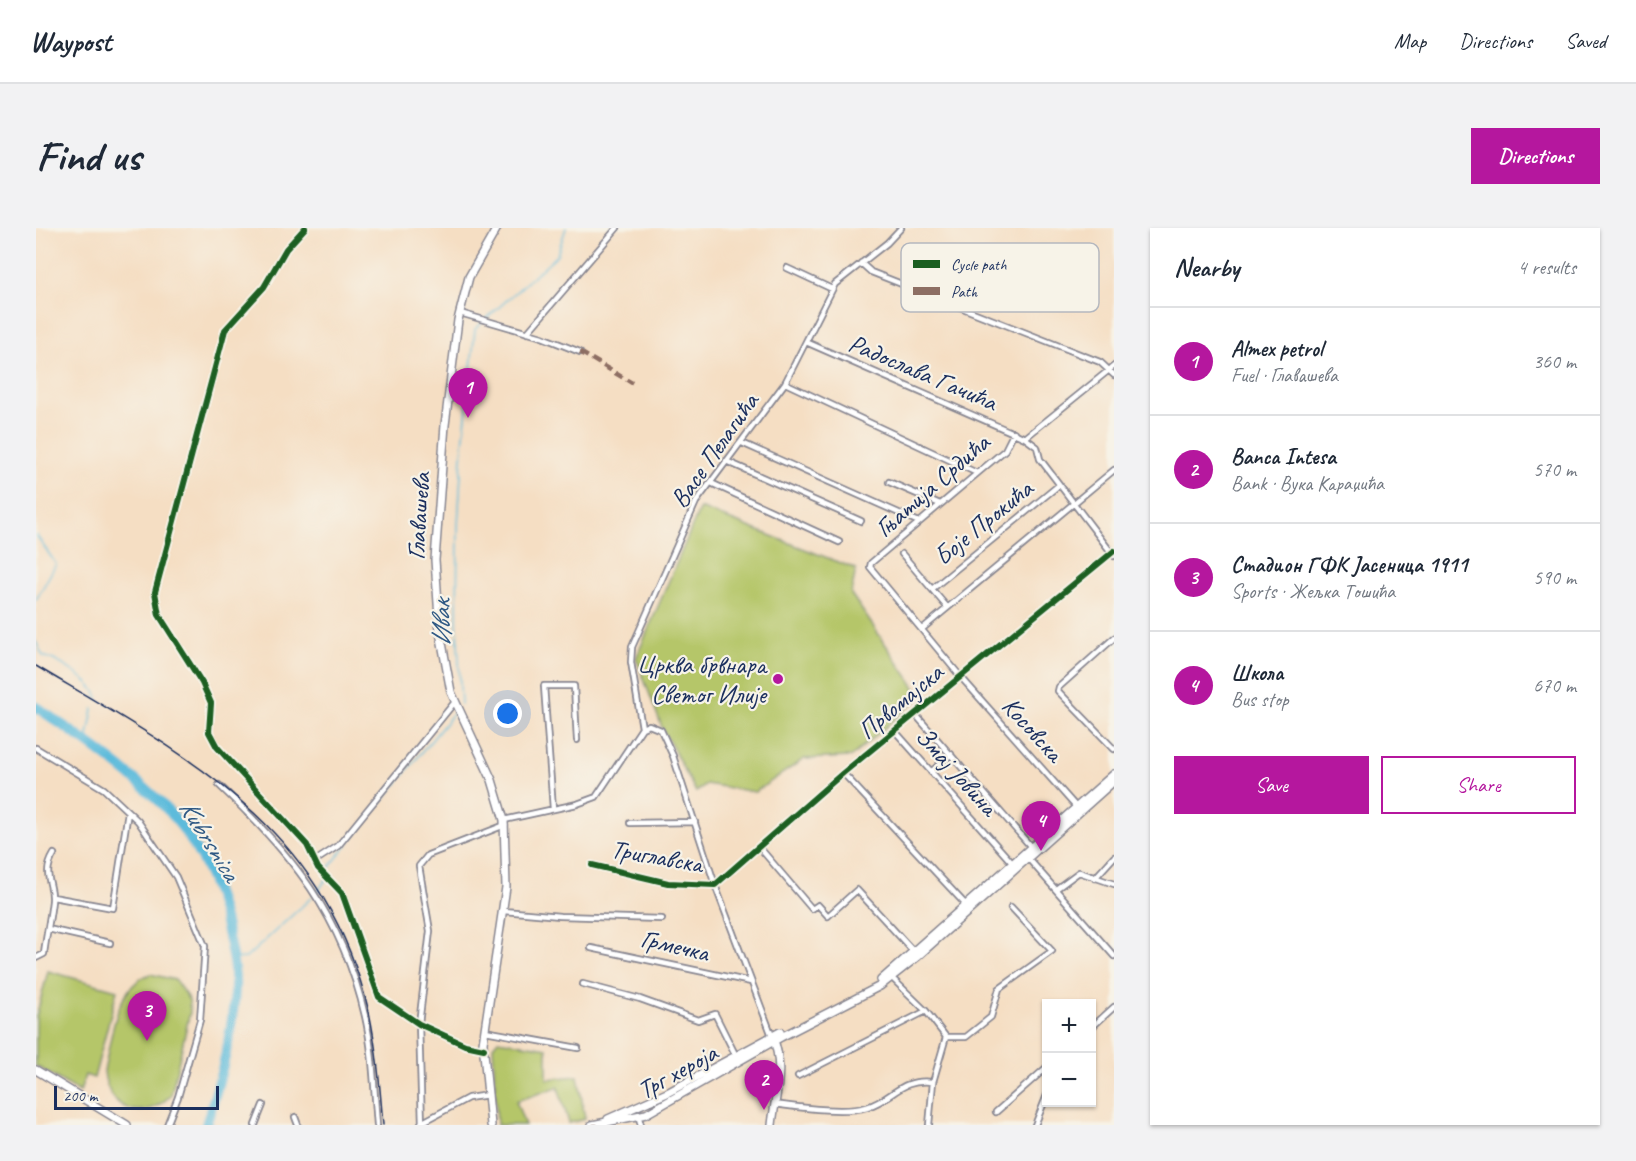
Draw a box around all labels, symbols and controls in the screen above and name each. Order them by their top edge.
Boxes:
text: Waypost [30,24,111,59]
text: Map [1394,28,1426,54]
text: Directions [1459,28,1532,54]
text: Saved [1565,28,1606,54]
button: Directions [1471,128,1600,184]
text: Find us [36,130,141,183]
legend [901,243,1099,312]
text: Nearby [1174,251,1239,284]
text: Cycle path [951,255,1007,275]
text: 4 results [1517,255,1576,280]
text: Path [951,282,978,302]
street label: Радослава Гачића [844,326,1003,419]
text: Almex petrol [1231,335,1323,363]
text: 1 [1189,349,1198,374]
text: 360 m [1533,349,1576,374]
text: Fuel · Главашева [1231,363,1338,388]
pin: 1 [448,368,488,418]
street label: Васе Пелагића [663,385,767,514]
street label: Гњатија Срдића [868,425,998,544]
text: Banca Intesa [1231,443,1336,471]
text: 2 [1189,457,1198,482]
text: 570 m [1533,457,1576,482]
street label: Главашева [399,470,438,561]
street label: Боје Прокића [927,471,1041,572]
text: Bank · Вука Караџића [1231,471,1384,496]
text: Стадион ГФК Јасеница 1911 [1231,551,1468,579]
text: 3 [1189,565,1198,590]
text: 590 m [1533,565,1576,590]
text: Sports · Жељка Тошића [1231,579,1395,604]
water label: Ивак [424,595,458,647]
place label: Црква брвнара Светог Илије [637,648,769,711]
street label: Првомајска [851,655,951,747]
text: Школа [1231,659,1283,687]
marker: Црква брвнара Светог Илије [771,672,785,686]
text: 4 [1189,673,1198,698]
text: 670 m [1533,673,1576,698]
text: Bus stop [1231,687,1289,712]
street label: Косовска [995,690,1072,771]
your location [493,699,522,728]
street label: Змај Јовина [908,720,1007,824]
button: Save [1174,756,1369,814]
button: Share [1381,756,1576,814]
water label: Kubrsnica [172,793,250,890]
pin: 4 [1022,802,1060,851]
street label: Триглавска [609,832,707,881]
street label: Грмечка [638,922,714,970]
pin: 3 [128,992,166,1041]
map controls [1042,999,1096,1107]
button: + [1042,999,1096,1053]
street label: Трг хероја [632,1035,724,1107]
button: − [1042,1053,1096,1107]
pin: 2 [744,1060,784,1110]
scale bar [54,1083,219,1110]
text: 200 m [63,1086,97,1106]

